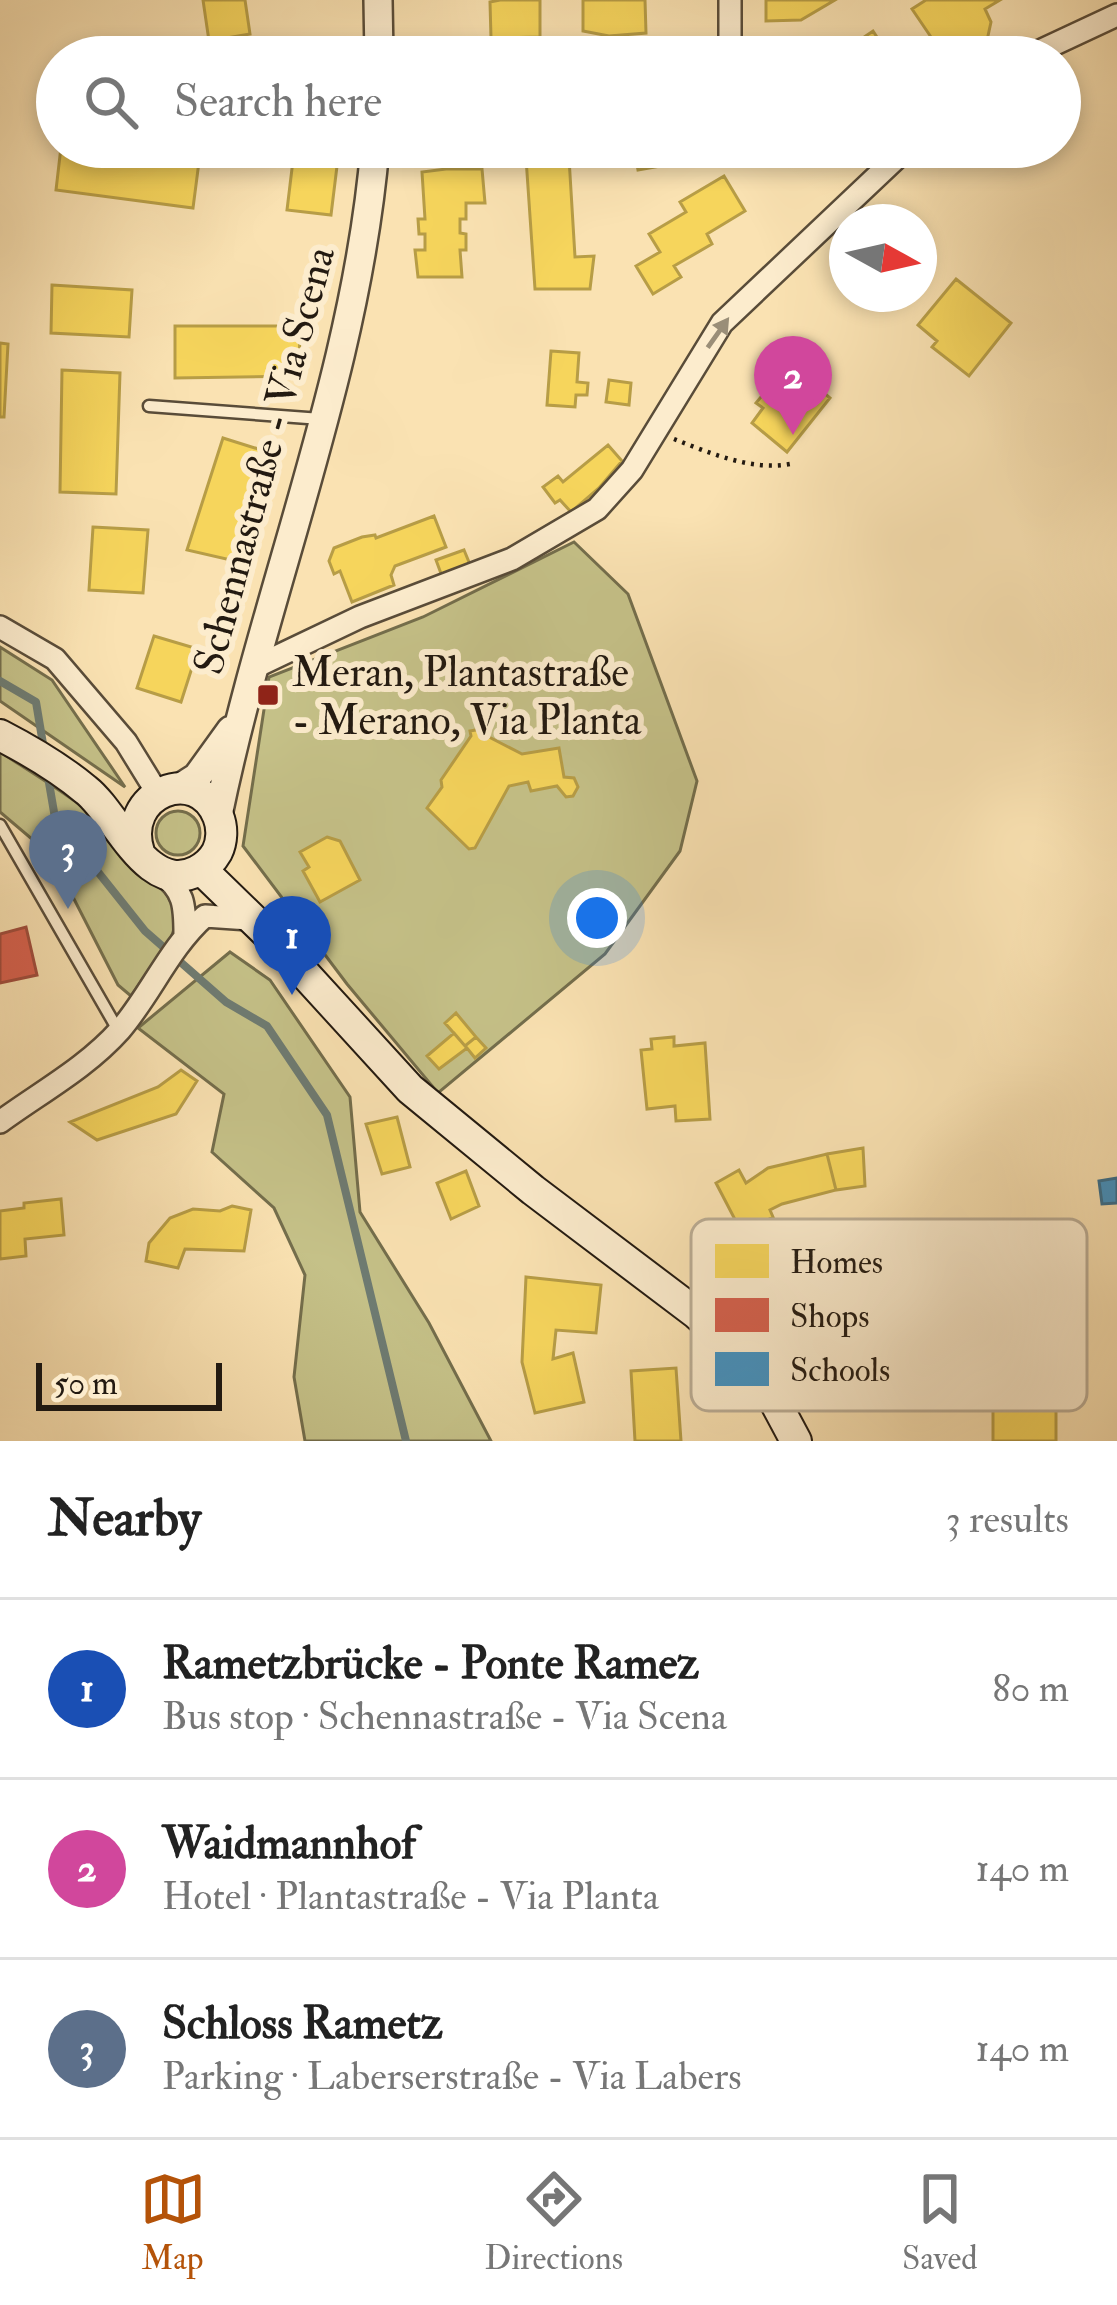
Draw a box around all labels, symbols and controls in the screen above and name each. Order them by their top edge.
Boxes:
search box [36,36,1081,168]
icon: search [78,69,144,135]
text: Search here [174,74,382,130]
north arrow [829,204,937,312]
street label: Schennastraße - Via Scena [183,240,347,680]
one-way arrow [706,317,729,349]
pin: 2 [754,336,832,435]
place label: Meran, Plantastraße - Merano, Via Planta [292,647,642,747]
marker: Meran, Plantastraße - Merano, Via Planta [255,682,281,708]
pin: 3 [29,810,107,909]
your location [567,888,627,948]
pin: 1 [253,896,331,995]
legend [691,1219,1087,1411]
text: Homes [790,1242,883,1283]
text: Shops [790,1296,870,1338]
text: Schools [790,1350,890,1391]
scale bar [36,1357,222,1410]
text: 50 m [54,1363,118,1404]
text: Nearby [48,1487,201,1551]
text: 3 results [946,1495,1069,1544]
text: Rametzbrücke - Ponte Ramez [162,1636,699,1692]
text: 1 [80,1664,94,1713]
text: 80 m [992,1664,1069,1713]
text: Bus stop · Schennastraße - Via Scena [162,1692,727,1741]
text: Waidmannhof [162,1816,416,1872]
text: 2 [77,1844,97,1893]
text: 140 m [976,1844,1069,1893]
text: Hotel · Plantastraße - Via Planta [162,1872,659,1921]
text: Schloss Rametz [162,1996,443,2052]
text: 3 [80,2024,94,2073]
text: 140 m [976,2024,1069,2073]
text: Parking · Laberserstraße - Via Labers [162,2052,742,2101]
tab: Map [140,2166,206,2279]
tab: Directions [485,2166,623,2279]
tab: Saved [902,2166,977,2279]

